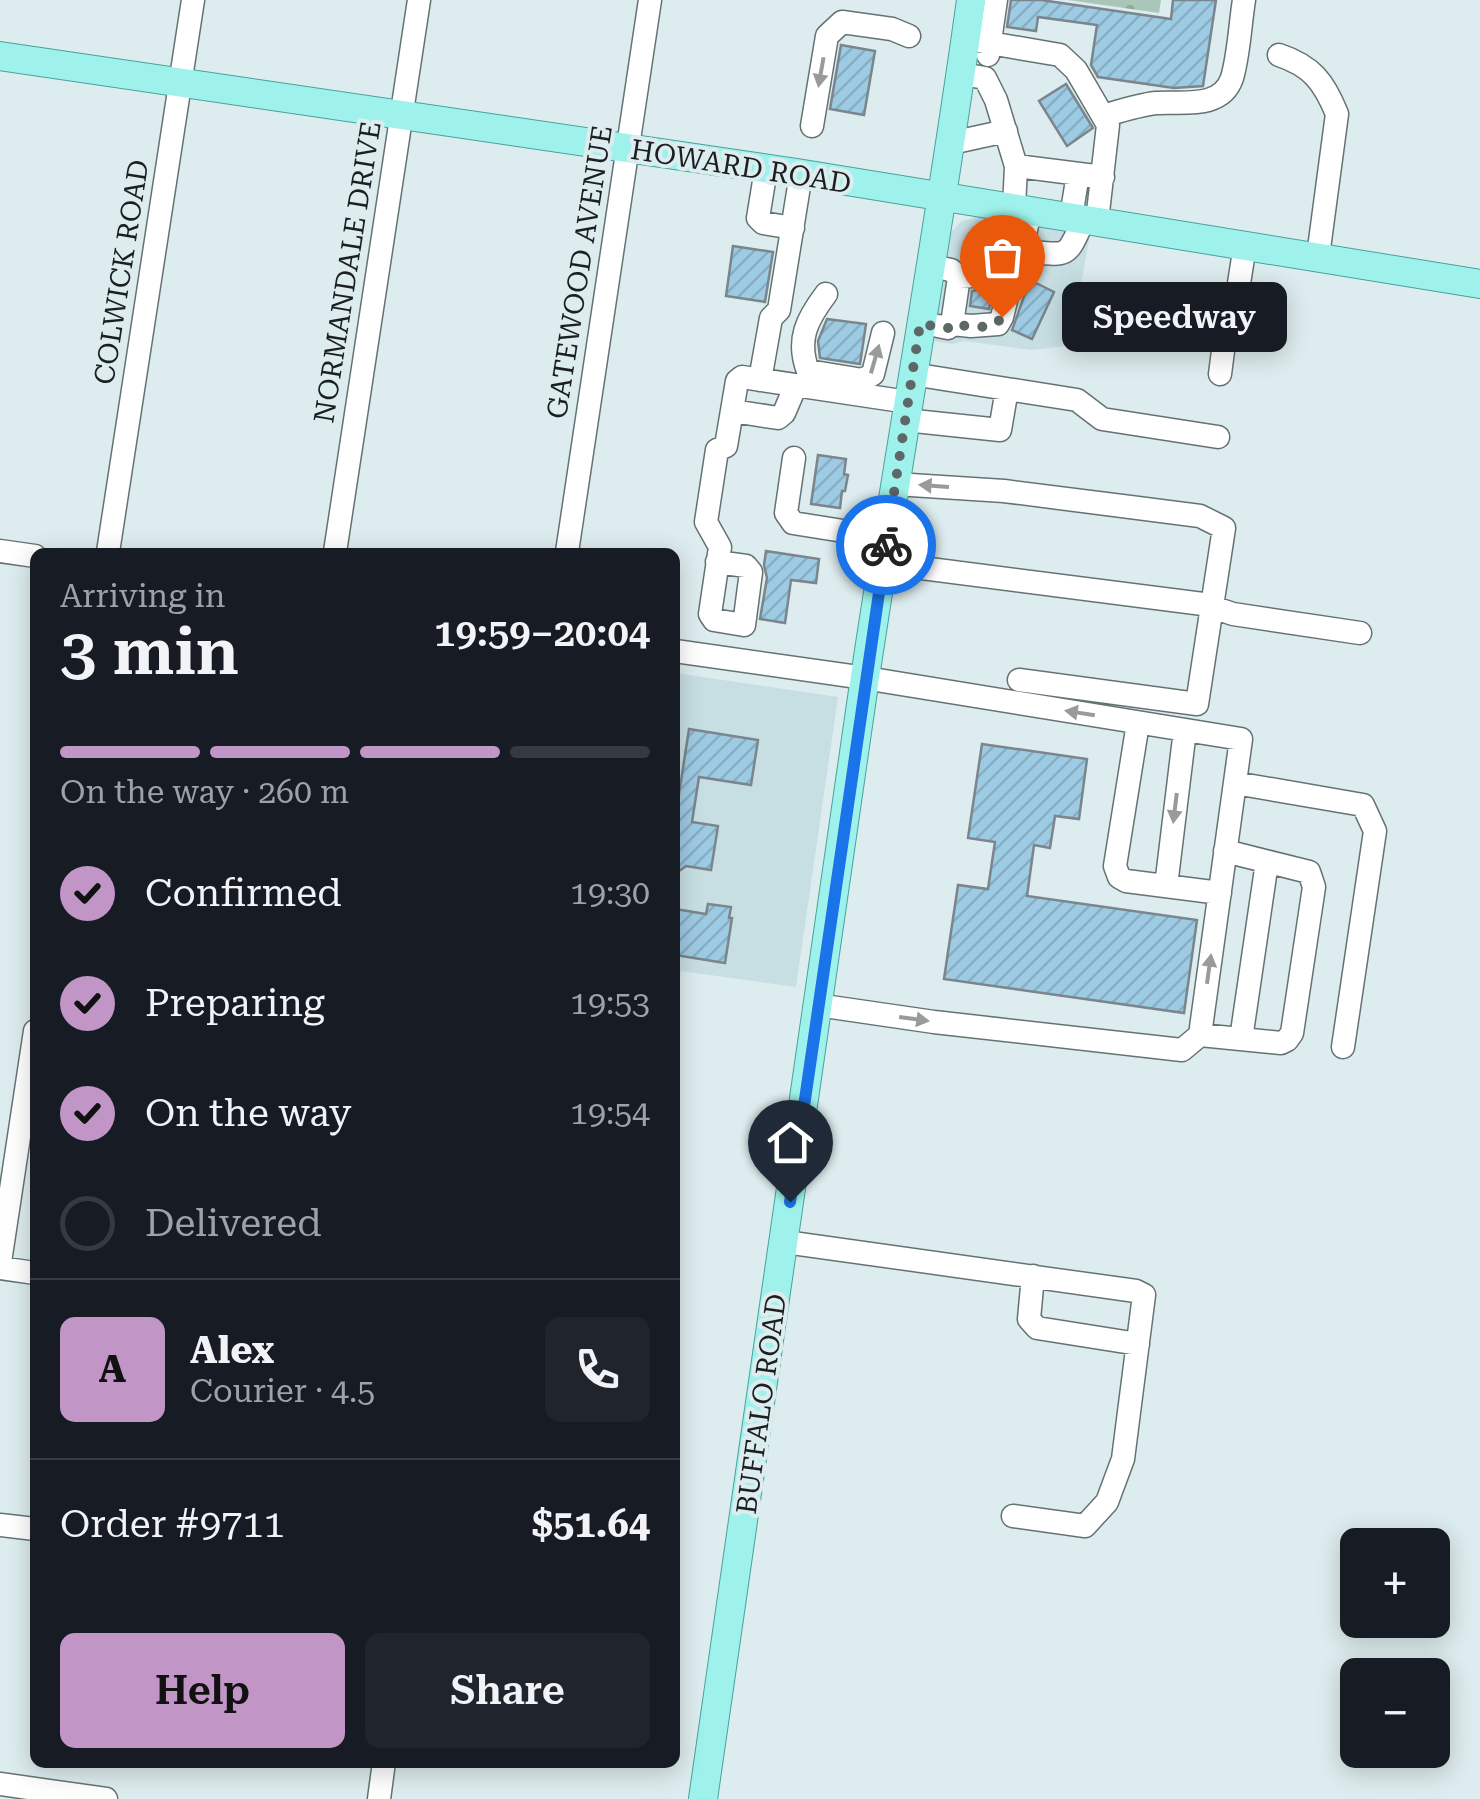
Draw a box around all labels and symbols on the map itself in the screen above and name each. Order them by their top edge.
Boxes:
one-way arrow [813,57,829,88]
street label: NORMANDALE DRIVE [307,119,388,425]
street label: GATEWOOD AVENUE [540,123,619,421]
street label: HOWARD ROAD [628,133,853,200]
street label: COLWICK ROAD [87,157,156,387]
pin [960,215,1045,318]
callout: Speedway [1062,282,1287,352]
one-way arrow [868,344,884,375]
one-way arrow [917,478,949,494]
courier [836,495,936,595]
one-way arrow [1064,705,1095,720]
one-way arrow [1167,793,1183,825]
one-way arrow [1201,953,1217,985]
one-way arrow [898,1012,930,1027]
pin [748,1100,833,1203]
street label: BUFFALO ROAD [730,1292,793,1516]

